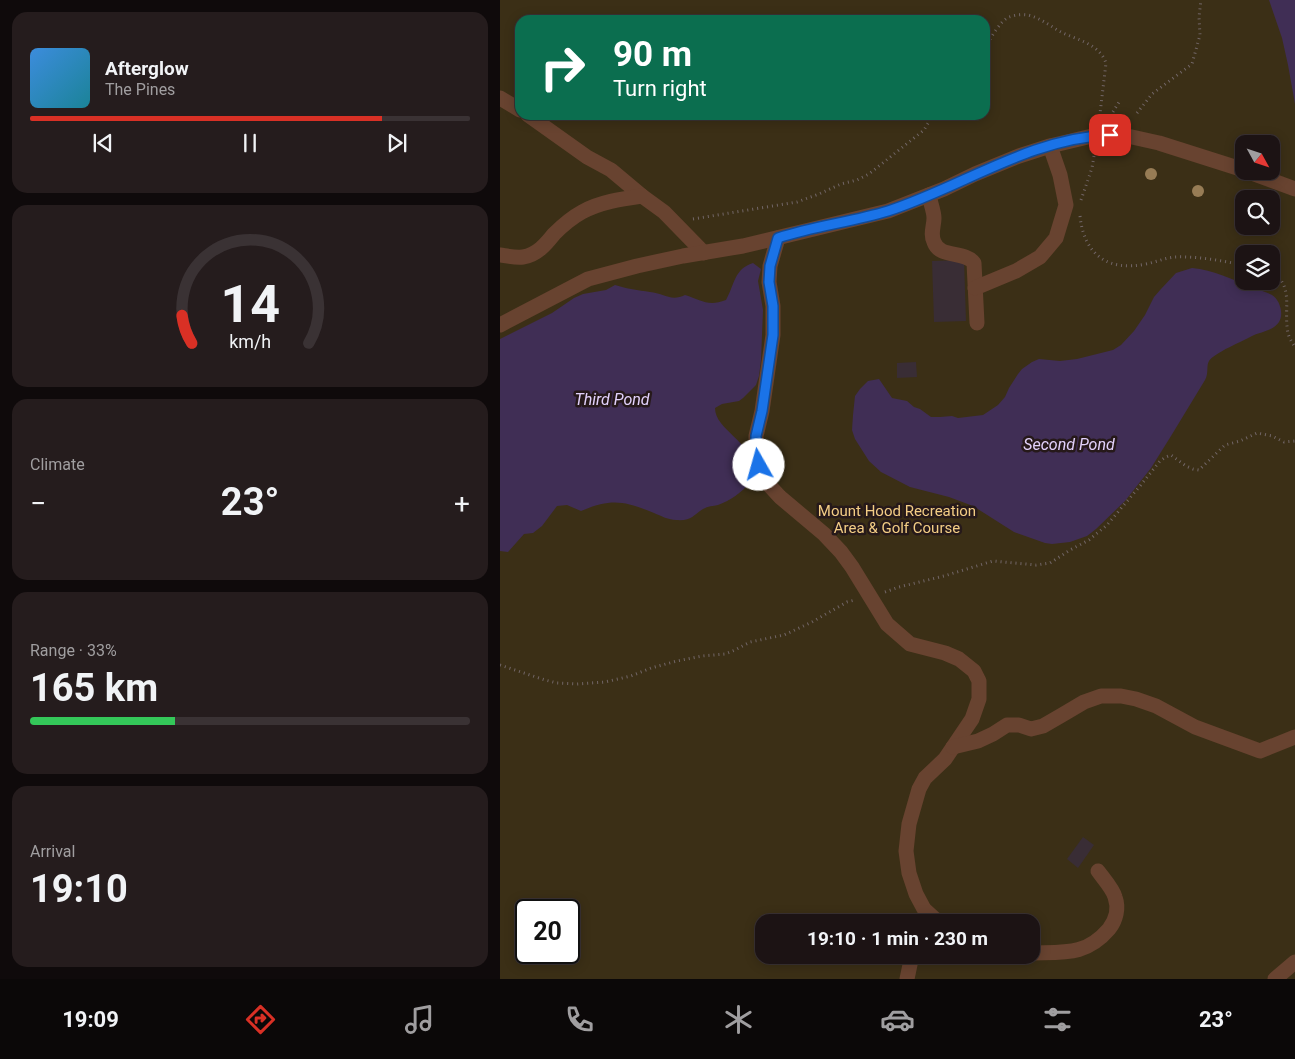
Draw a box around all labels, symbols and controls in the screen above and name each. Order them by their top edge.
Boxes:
text: 90 m [613,34,692,75]
icon: right [530,35,595,100]
text: Afterglow [105,57,189,80]
text: Turn right [613,76,707,101]
text: The Pines [105,80,175,99]
pin [1089,114,1131,156]
icon: arrive [1096,121,1124,149]
icon: previous [89,129,117,157]
icon: pause [236,129,264,157]
icon: next [383,129,411,157]
north arrow [1235,135,1280,180]
map controls [1235,135,1280,290]
button: search [1235,190,1280,235]
button: layers [1235,245,1280,290]
text: 14 [220,274,280,335]
text: km/h [229,331,271,352]
water label: Third Pond [574,390,650,409]
water label: Second Pond [1023,435,1115,454]
position arrow [732,438,784,490]
text: Climate [30,455,85,474]
text: 23° [221,480,279,524]
text: − [30,487,46,520]
text: + [454,487,470,520]
park label: Mount Hood Recreation Area & Golf Course [818,502,976,537]
text: Range · 33% [30,641,117,660]
text: 165 km [30,666,158,710]
text: Arrival [30,842,75,861]
text: 19:10 [30,867,128,911]
speed limit sign: 20 [515,899,580,964]
text: 19:10 · 1 min · 230 m [807,927,988,950]
icon: directions [243,1002,278,1037]
icon: music [402,1002,437,1037]
icon: phone [562,1002,597,1037]
icon: climate [721,1002,756,1037]
icon: car [880,1002,915,1037]
icon: filters [1040,1002,1075,1037]
text: 19:09 [62,1007,119,1032]
text: 23° [1199,1007,1233,1032]

